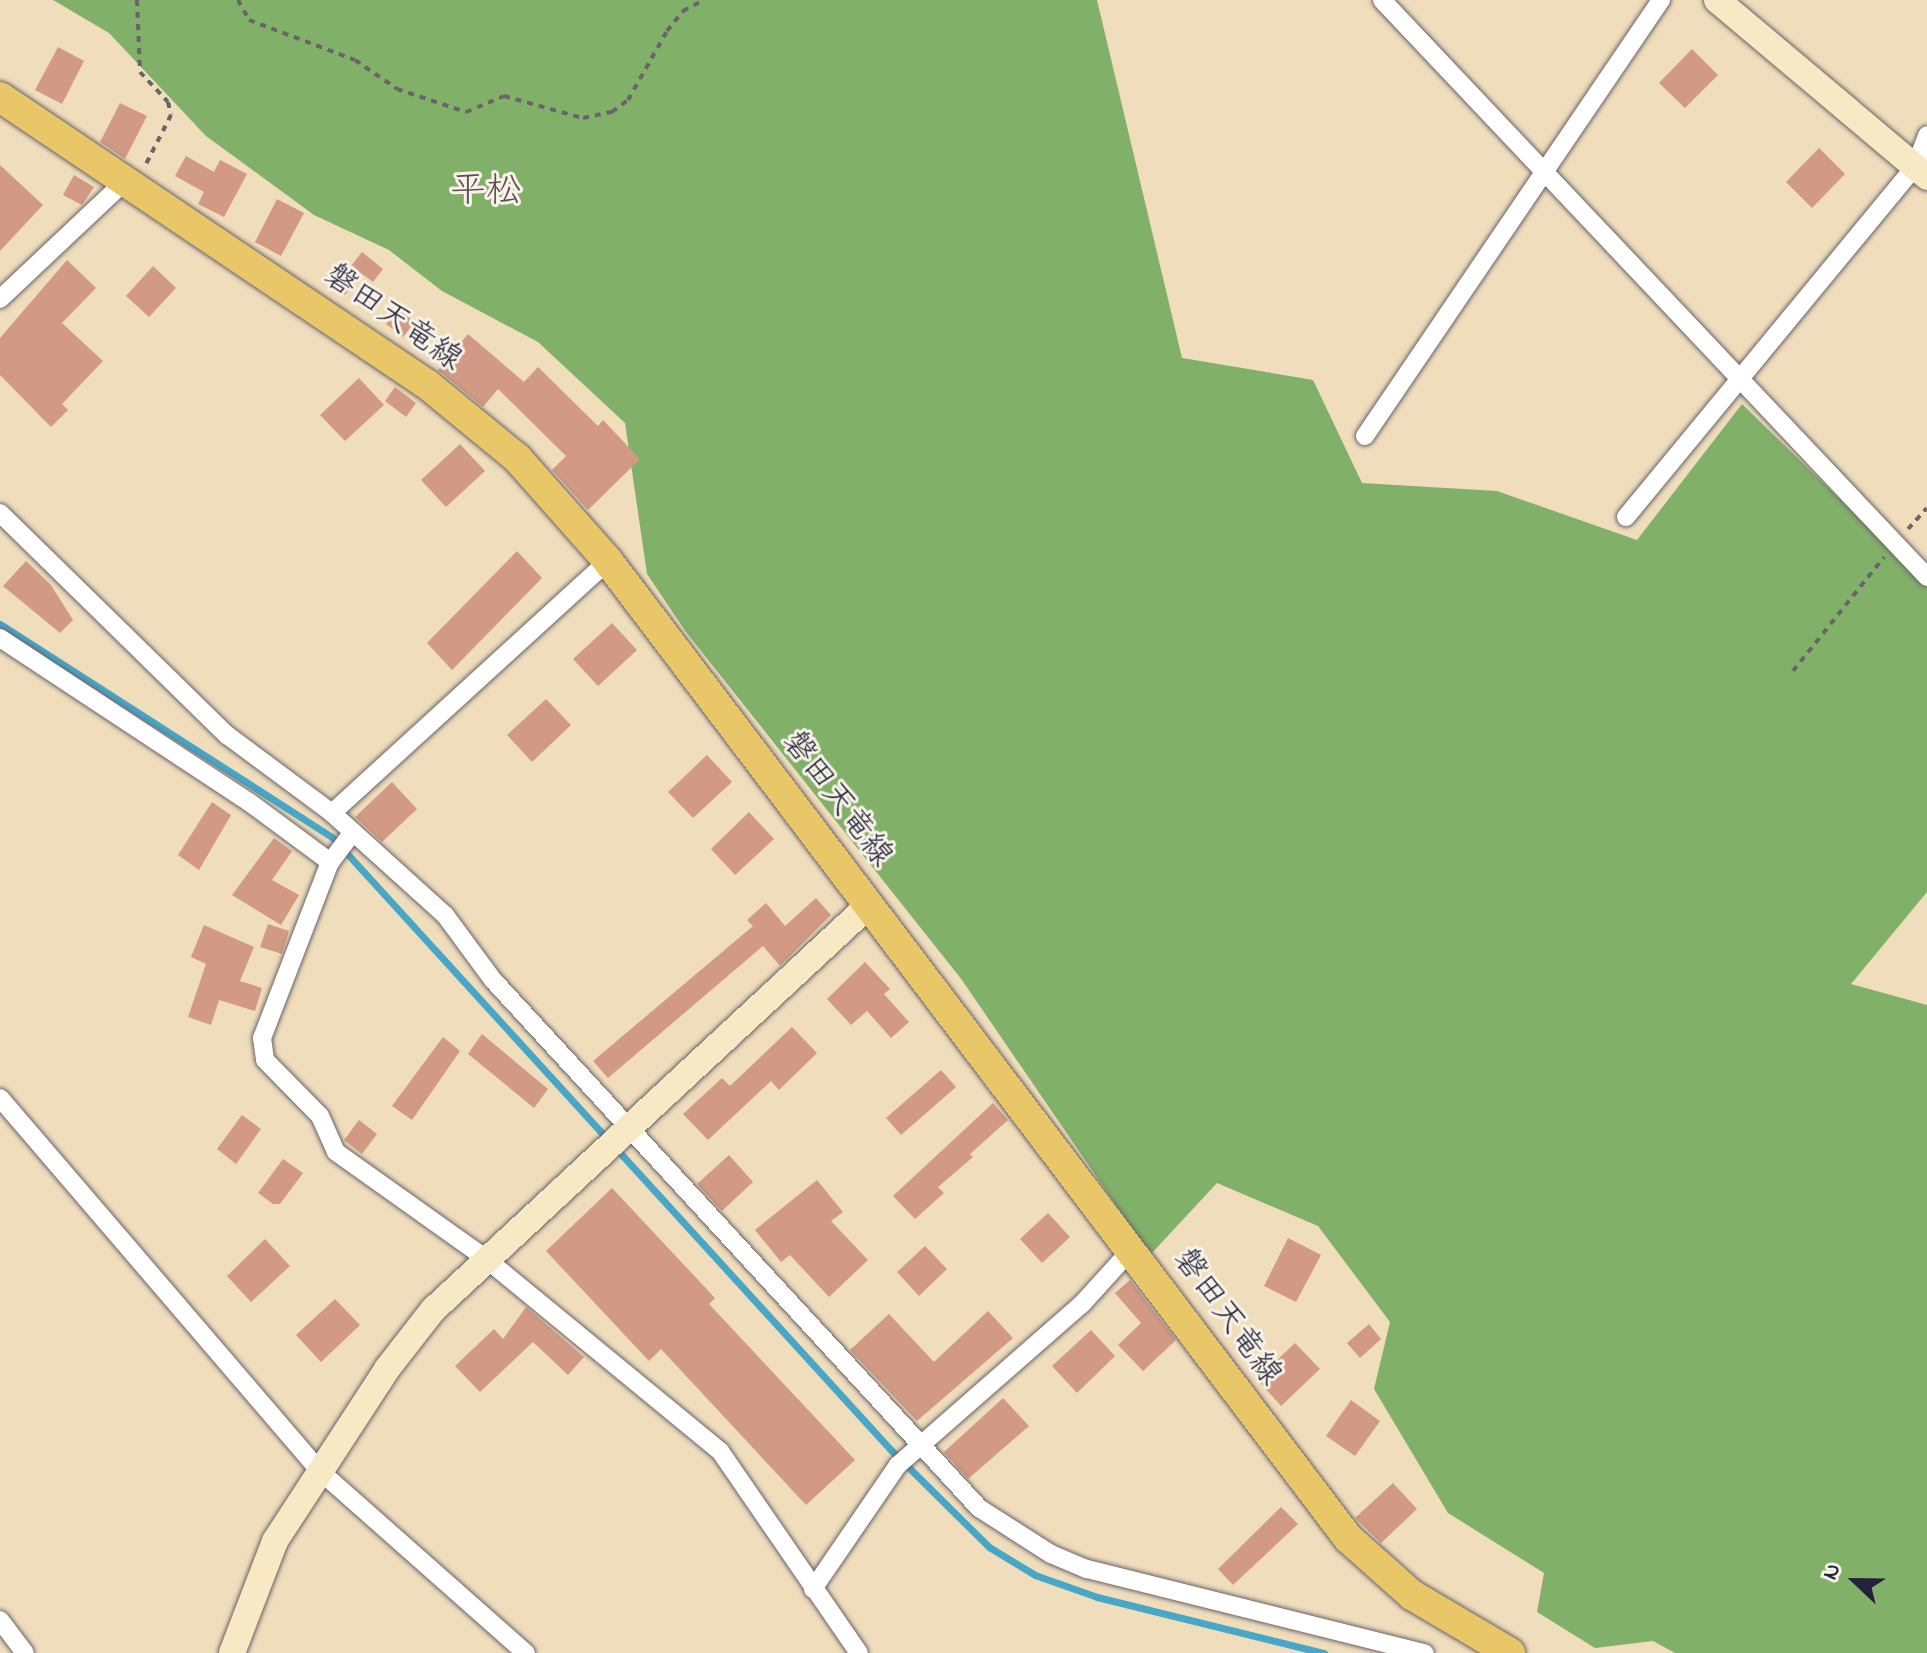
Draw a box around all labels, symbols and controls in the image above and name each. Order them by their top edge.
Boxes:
district label: 平松 [450,171,522,215]
street label: 磐田天竜線 [315,257,469,381]
street label: 磐田天竜線 [773,725,899,875]
street label: 磐田天竜線 [1163,1242,1289,1394]
north arrow [1815,1541,1895,1621]
text: N [1815,1559,1850,1585]

